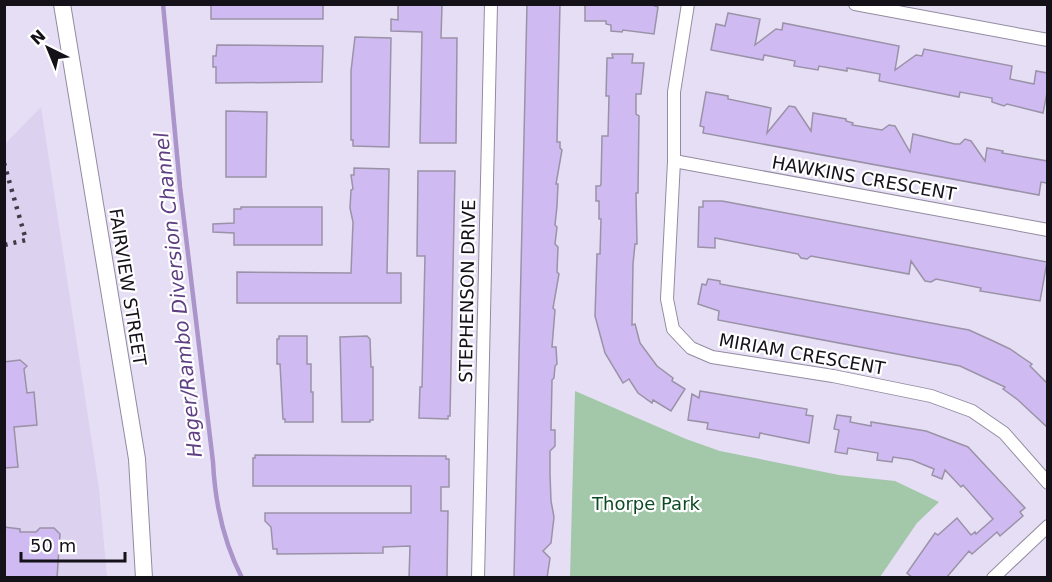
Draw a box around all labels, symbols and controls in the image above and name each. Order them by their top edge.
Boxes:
north arrow [18,18,78,78]
text: N [27,26,49,49]
water label: Hager/Rambo Diversion Channel [149,131,207,459]
street label: HAWKINS CRESCENT [770,151,959,205]
street label: STEPHENSON DRIVE [455,199,479,383]
street label: FAIRVIEW STREET [105,207,151,368]
street label: MIRIAM CRESCENT [717,329,888,379]
park label: Thorpe Park [591,493,701,514]
scale bar [21,525,124,563]
text: 50 m [30,535,76,556]

